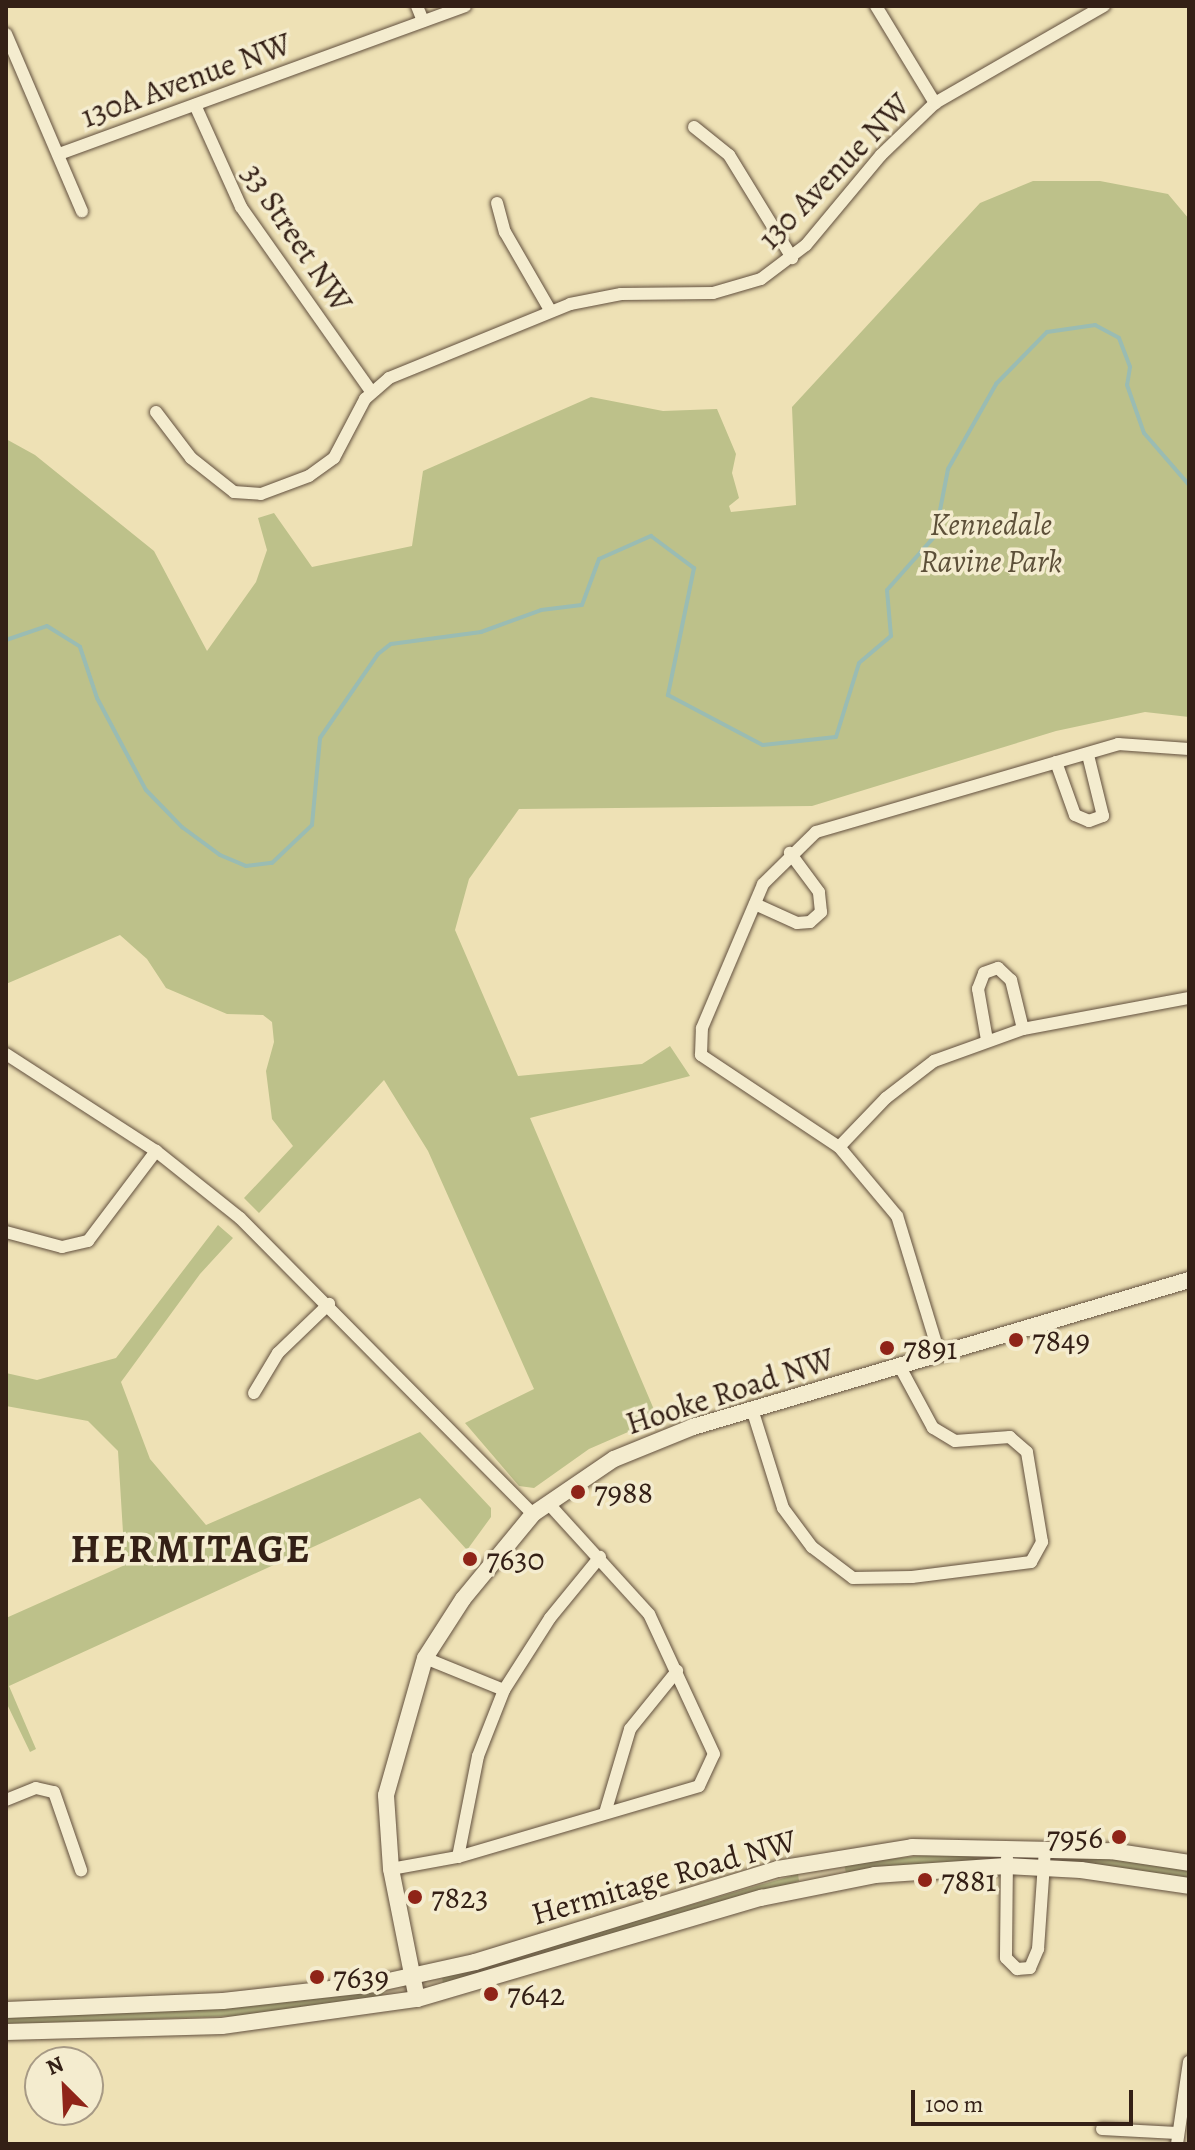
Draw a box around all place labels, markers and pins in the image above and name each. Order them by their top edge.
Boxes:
place label: 7849 [1032,1321,1090,1359]
place label: 7891 [903,1329,957,1367]
marker: 7849 [1007,1331,1025,1349]
marker: 7891 [878,1339,896,1357]
place label: 7988 [594,1473,653,1511]
marker: 7988 [569,1483,587,1501]
place label: 7630 [486,1540,545,1578]
marker: 7630 [461,1550,479,1568]
place label: 7956 [1046,1818,1103,1856]
marker: 7956 [1110,1828,1128,1846]
place label: 7881 [941,1861,996,1899]
marker: 7881 [916,1871,934,1889]
place label: 7823 [431,1878,488,1916]
marker: 7823 [406,1888,424,1906]
place label: 7639 [333,1958,389,1996]
marker: 7639 [308,1968,326,1986]
place label: 7642 [507,1975,565,2013]
marker: 7642 [482,1985,500,2003]

